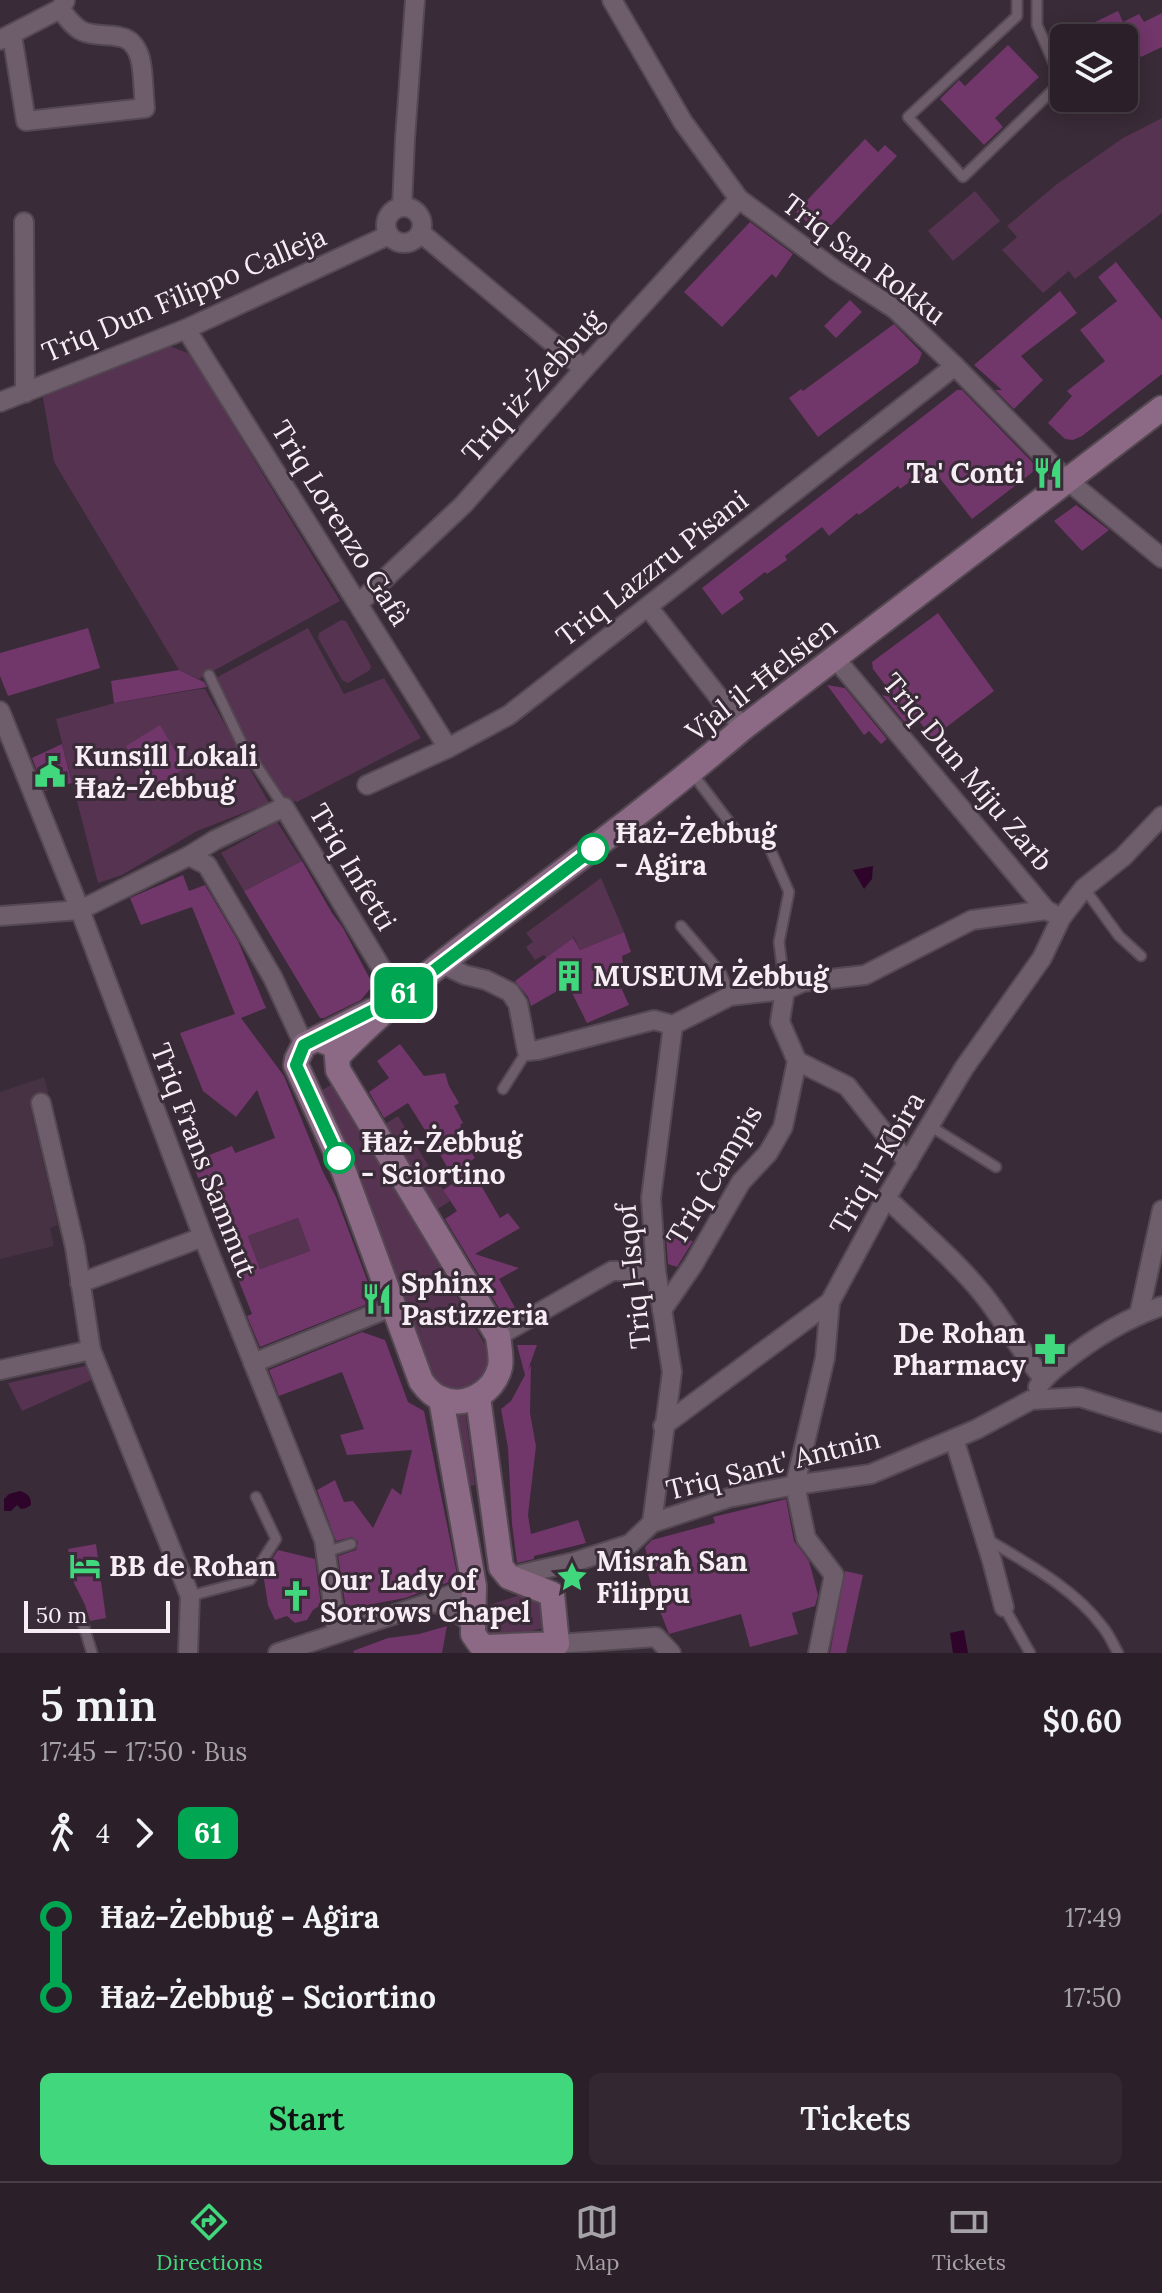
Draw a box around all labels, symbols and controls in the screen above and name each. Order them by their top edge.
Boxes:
map controls [1050,24,1138,112]
button: layers [1050,24,1138,112]
street label: Triq San Rokku [775,186,953,332]
street label: Triq Dun Filippo Calleja [37,218,331,370]
street label: Triq iż-Żebbuġ [454,302,610,470]
street label: Triq Lorenzo Gafà [263,414,419,632]
place label: Ta' Conti [907,455,1024,491]
restaurant icon: Ta' Conti [1031,456,1065,490]
street label: Triq Lazzru Pisani [549,482,755,654]
street label: Vjal il-Ħelsien [677,609,844,750]
street label: Triq Dun Miju Zarb [875,666,1061,878]
place label: Kunsill Lokali Ħaż-Żebbuġ [74,738,258,806]
public building icon: Kunsill Lokali Ħaż-Żebbuġ [33,755,67,789]
street label: Triq Infetti [301,797,405,937]
place label: Ħaż-Żebbuġ - Aġira [615,815,778,883]
marker: Ħaż-Żebbuġ - Aġira [578,834,608,864]
place label: MUSEUM Żebbuġ [593,958,830,994]
building icon: MUSEUM Żebbuġ [552,959,586,993]
line badge: 61 [368,967,440,1019]
text: 61 [390,975,418,1011]
street label: Triq Frans Sammut [143,1038,265,1282]
street label: Triq il-Kbira [822,1085,932,1241]
street label: Triq Ċampis [658,1098,770,1252]
place label: Ħaż-Żebbuġ - Sciortino [361,1124,524,1192]
marker: Ħaż-Żebbuġ - Sciortino [324,1143,354,1173]
street label: Triq l-Isqof [607,1199,659,1350]
place label: Sphinx Pastizzeria [401,1265,549,1333]
restaurant icon: Sphinx Pastizzeria [360,1282,394,1316]
place label: De Rohan Pharmacy [892,1315,1027,1383]
pharmacy icon: De Rohan Pharmacy [1033,1332,1067,1366]
street label: Triq Sant' Antnin [662,1420,884,1508]
place label: Misraħ San Filippu [596,1543,748,1611]
place label: BB de Rohan [109,1548,277,1584]
hotel icon: BB de Rohan [68,1549,102,1583]
place icon: Misraħ San Filippu [555,1560,589,1594]
place label: Our Lady of Sorrows Chapel [320,1562,531,1630]
church icon: Our Lady of Sorrows Chapel [279,1579,313,1613]
scale bar [24,1597,170,1633]
text: 50 m [36,1601,87,1629]
text: 5 min [40,1677,157,1733]
text: $0.60 [1042,1702,1122,1740]
text: 17:45 – 17:50 · Bus [40,1735,247,1768]
icon: walk [40,1811,84,1855]
icon: forward [122,1811,166,1855]
text: 61 [194,1815,222,1851]
text: 4 [96,1817,110,1850]
text: Ħaż-Żebbuġ - Aġira [100,1898,379,1936]
text: 17:49 [1065,1901,1122,1934]
text: Ħaż-Żebbuġ - Sciortino [100,1978,436,2016]
text: 17:50 [1064,1981,1122,2014]
button: Start [40,2073,573,2165]
button: Tickets [589,2073,1122,2165]
tab: Directions [156,2200,263,2276]
tab: Map [575,2200,620,2276]
tab: Tickets [932,2200,1006,2276]

